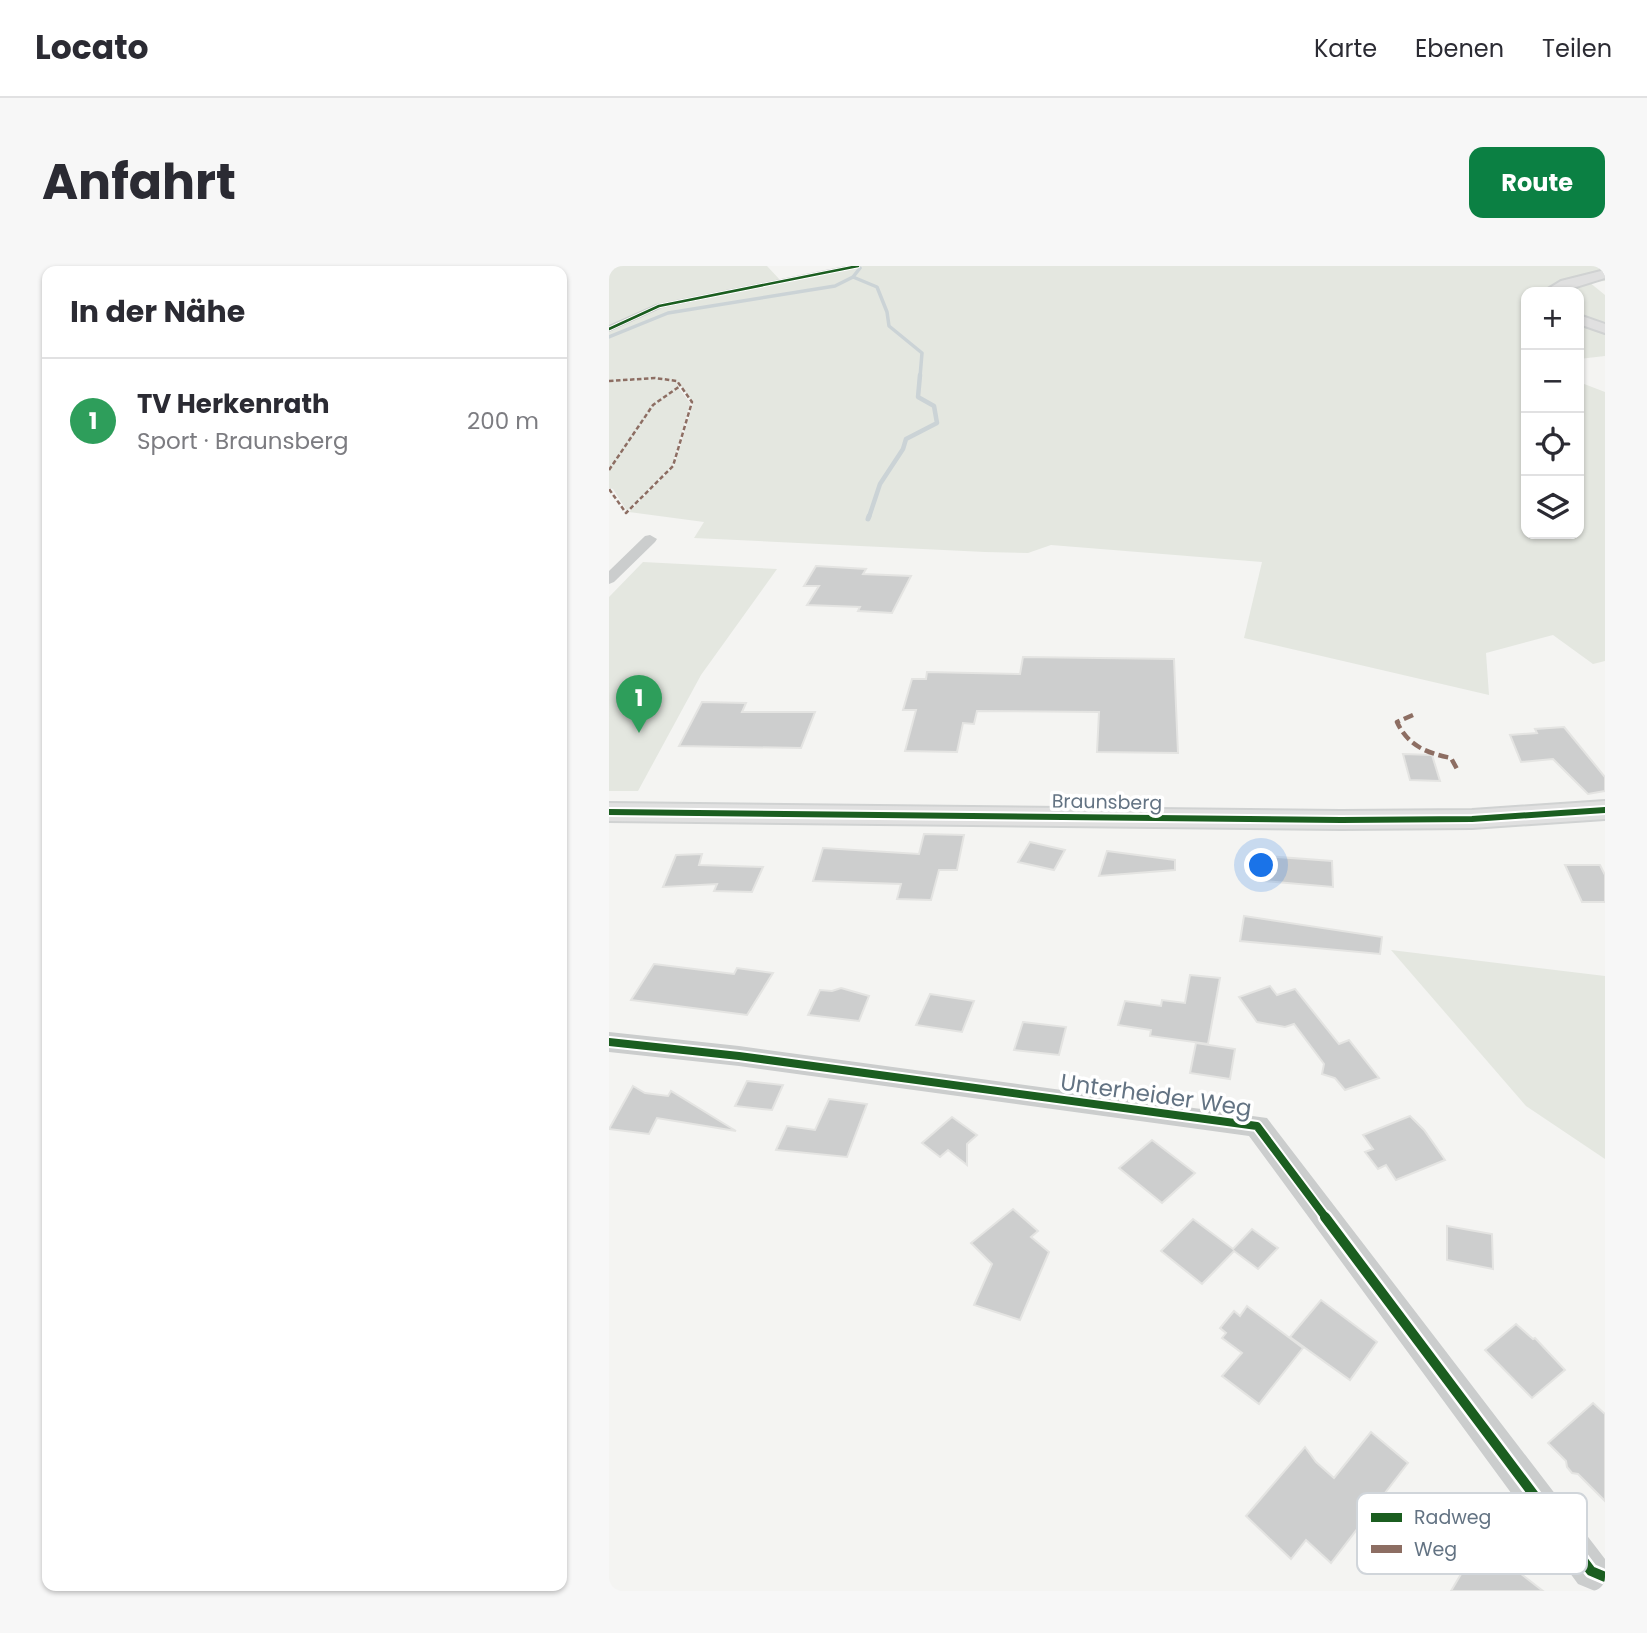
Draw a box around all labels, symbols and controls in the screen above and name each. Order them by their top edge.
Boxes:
text: Locato [35,24,149,71]
text: Karte [1314,32,1377,65]
text: Ebenen [1415,32,1504,65]
text: Teilen [1542,32,1612,65]
button: Route [1469,147,1605,218]
text: Anfahrt [42,148,236,216]
map controls [1521,287,1584,539]
button: + [1521,287,1584,350]
text: In der Nähe [70,290,245,333]
button: − [1521,350,1584,413]
text: TV Herkenrath [137,386,329,422]
text: 1 [89,405,97,437]
text: 200 m [467,405,539,437]
button: locate [1521,413,1584,476]
text: Sport · Braunsberg [137,425,349,457]
button: layers [1521,476,1584,539]
pin: 1 [616,675,662,733]
street label: Braunsberg [1052,788,1162,816]
your location [1244,848,1278,882]
street label: Unterheider Weg [1058,1066,1254,1124]
legend [1357,1493,1587,1574]
text: Radweg [1414,1504,1491,1531]
text: Weg [1414,1536,1457,1563]

